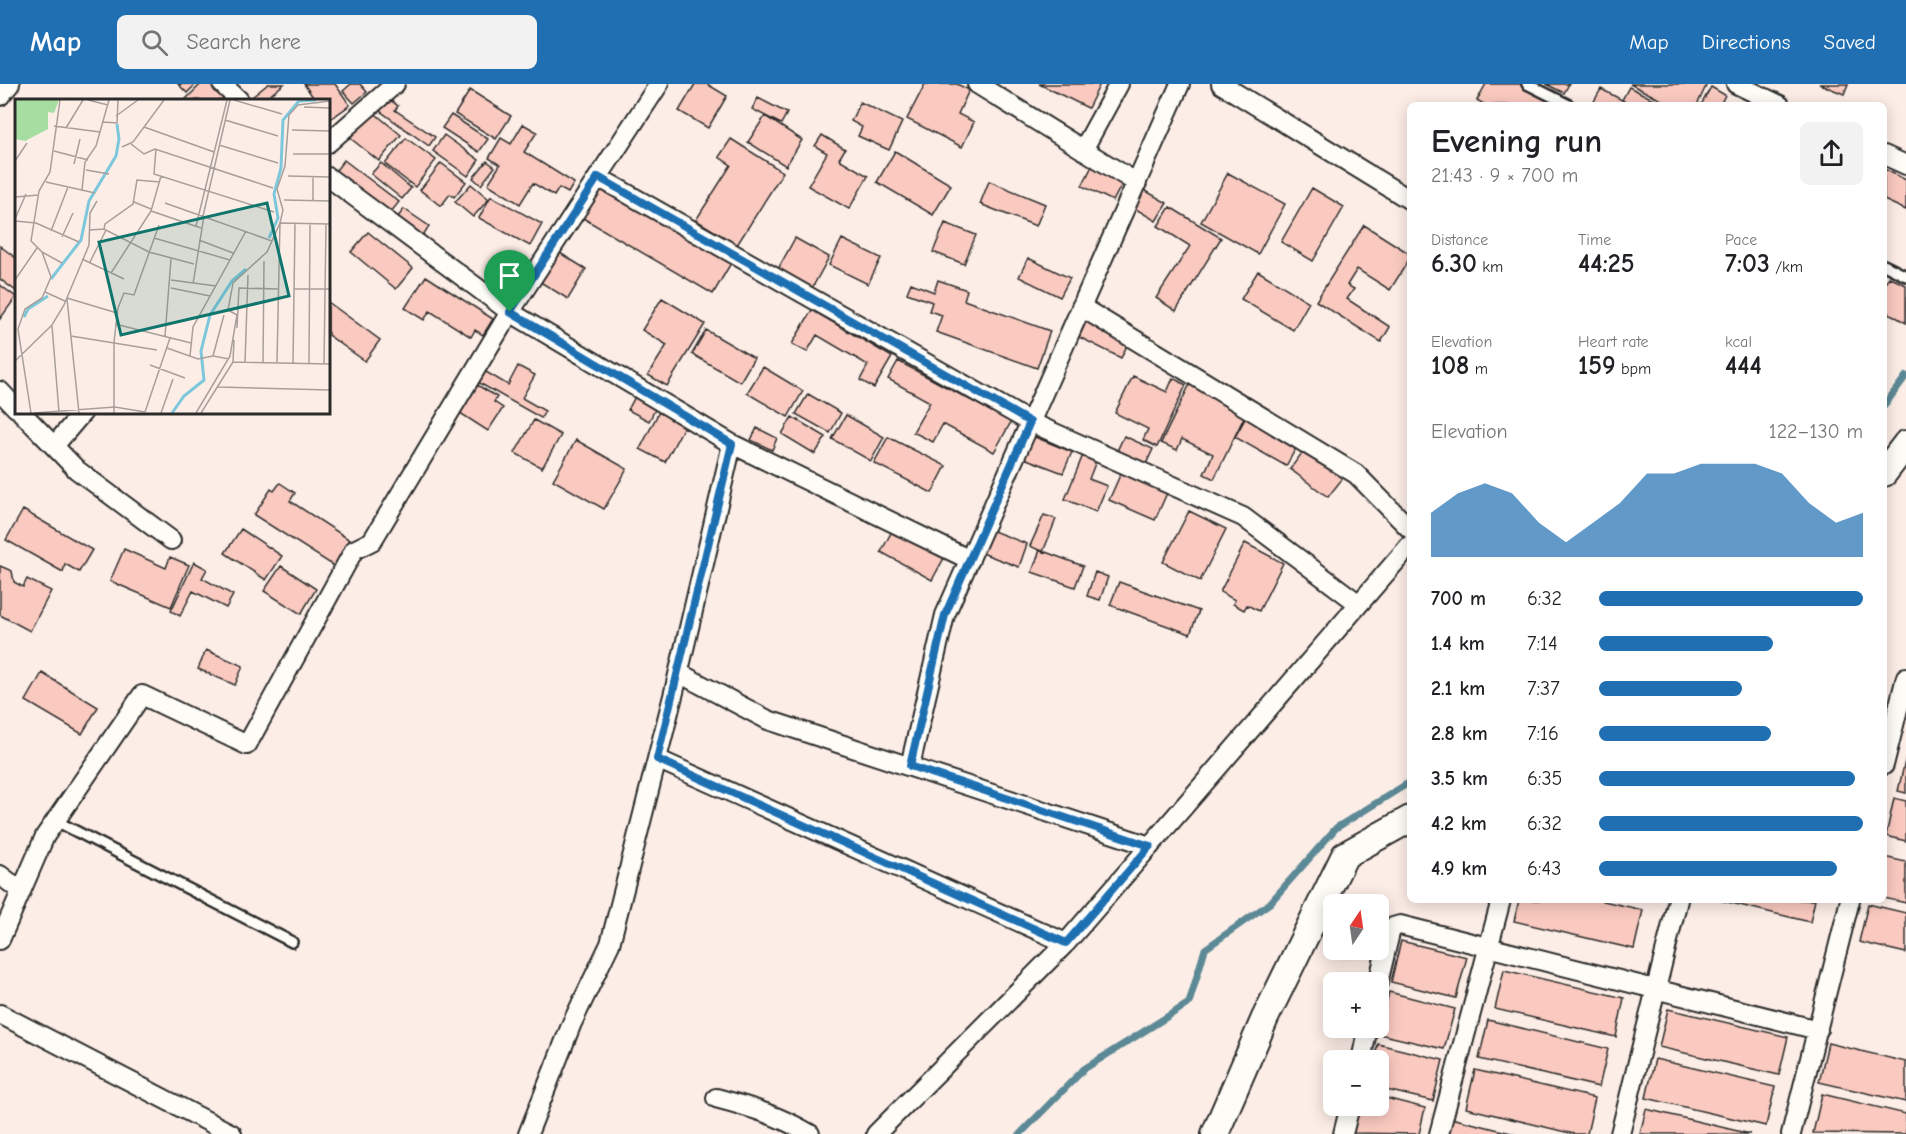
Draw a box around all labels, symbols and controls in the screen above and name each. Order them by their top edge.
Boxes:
search box [117,15,537,69]
text: Map [30,26,81,58]
icon: search [138,26,171,59]
text: Search here [186,29,301,55]
text: Map [1629,30,1669,54]
text: Directions [1702,30,1791,54]
text: Saved [1824,30,1876,54]
inset map [15,99,330,414]
text: Evening run [1431,122,1602,160]
button: share [1800,122,1863,185]
text: 21:43 · 9 × 700 m [1431,164,1578,187]
text: Distance [1431,231,1488,249]
text: Time [1578,231,1611,249]
text: Pace [1725,231,1757,249]
text: 6.30 [1431,249,1477,279]
text: 44:25 [1578,249,1635,279]
text: 7:03 [1725,249,1770,279]
pin [484,250,535,312]
text: km [1477,258,1503,276]
text: /km [1770,258,1803,276]
icon: arrive [493,259,526,292]
text: Elevation [1431,333,1492,351]
text: Heart rate [1578,333,1649,351]
text: kcal [1725,333,1752,351]
text: 108 [1431,351,1469,381]
text: 159 [1578,351,1616,381]
text: 444 [1725,351,1762,381]
text: m [1469,360,1488,378]
text: bpm [1616,360,1651,378]
text: Elevation [1431,420,1508,443]
text: 122–130 m [1769,420,1863,443]
text: 700 m [1431,587,1486,610]
text: 6:32 [1527,587,1562,610]
text: 1.4 km [1431,632,1485,655]
text: 7:14 [1527,632,1558,655]
text: 2.1 km [1431,677,1485,700]
text: 7:37 [1527,677,1560,700]
text: 2.8 km [1431,722,1488,745]
text: 7:16 [1527,722,1559,745]
text: 3.5 km [1431,767,1488,790]
text: 6:35 [1527,767,1562,790]
text: 4.2 km [1431,812,1487,835]
text: 6:32 [1527,812,1562,835]
text: 4.9 km [1431,857,1487,880]
text: 6:43 [1527,857,1561,880]
north arrow [1323,894,1389,960]
map controls [1323,894,1389,1116]
button: + [1323,972,1389,1038]
button: − [1323,1050,1389,1116]

